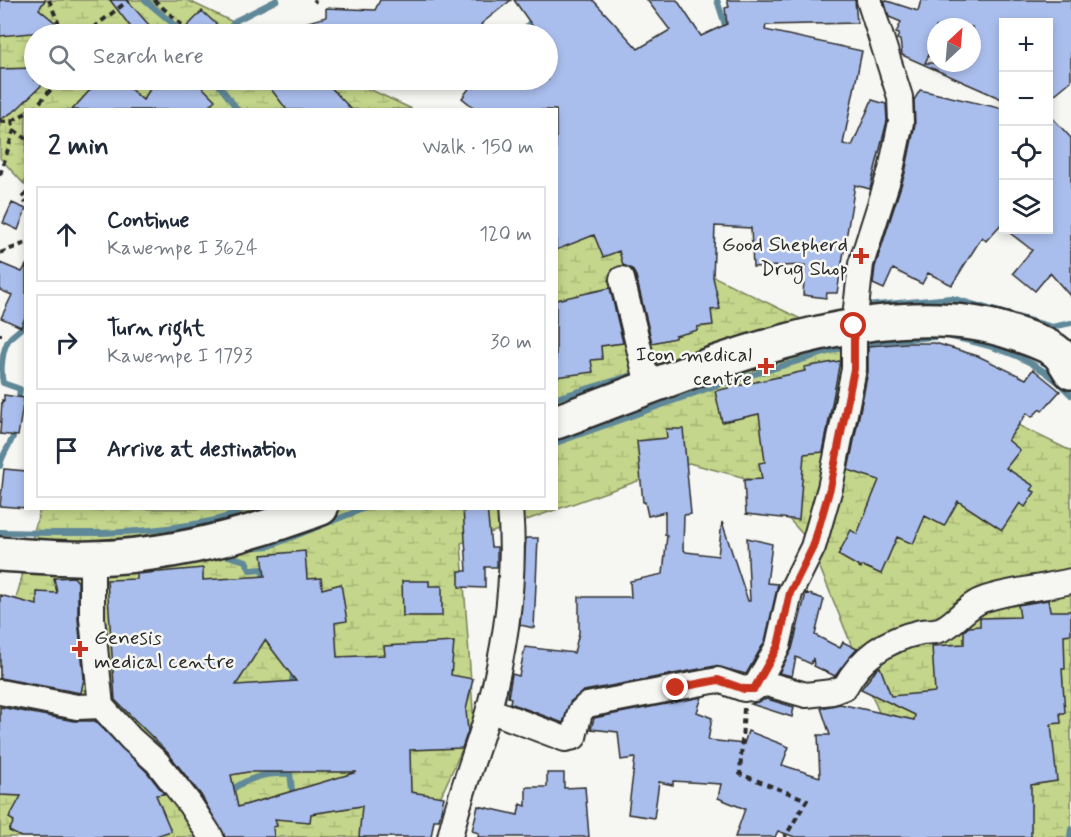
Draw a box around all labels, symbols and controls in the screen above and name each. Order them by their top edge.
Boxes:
north arrow [927,18,981,72]
map controls [999,18,1053,234]
button: + [999,18,1053,72]
search box [24,24,558,90]
icon: search [45,41,78,74]
text: Search here [93,43,204,71]
button: − [999,72,1053,126]
button: locate [999,126,1053,180]
text: 2 min [48,130,109,164]
text: Walk · 150 m [422,134,534,161]
button: layers [999,180,1053,234]
text: Continue [107,207,189,235]
icon: ahead [50,218,83,251]
text: 120 m [479,221,532,248]
place label: Good Shepherd Drug Shop [722,231,848,284]
text: Kawempe I 3624 [107,235,258,262]
marker: Good Shepherd Drug Shop [852,247,870,265]
route start [840,312,866,338]
text: Turn right [107,315,205,343]
icon: right [50,326,83,359]
text: 30 m [490,329,532,356]
place label: Icon medical centre [636,341,752,393]
text: Kawempe I 1793 [107,343,253,370]
marker: Icon medical centre [757,357,775,375]
icon: arrive [50,434,83,467]
text: Arrive at destination [107,436,297,464]
place label: Genesis medical centre [94,624,235,676]
marker: Genesis medical centre [71,640,89,658]
route end [662,674,688,700]

